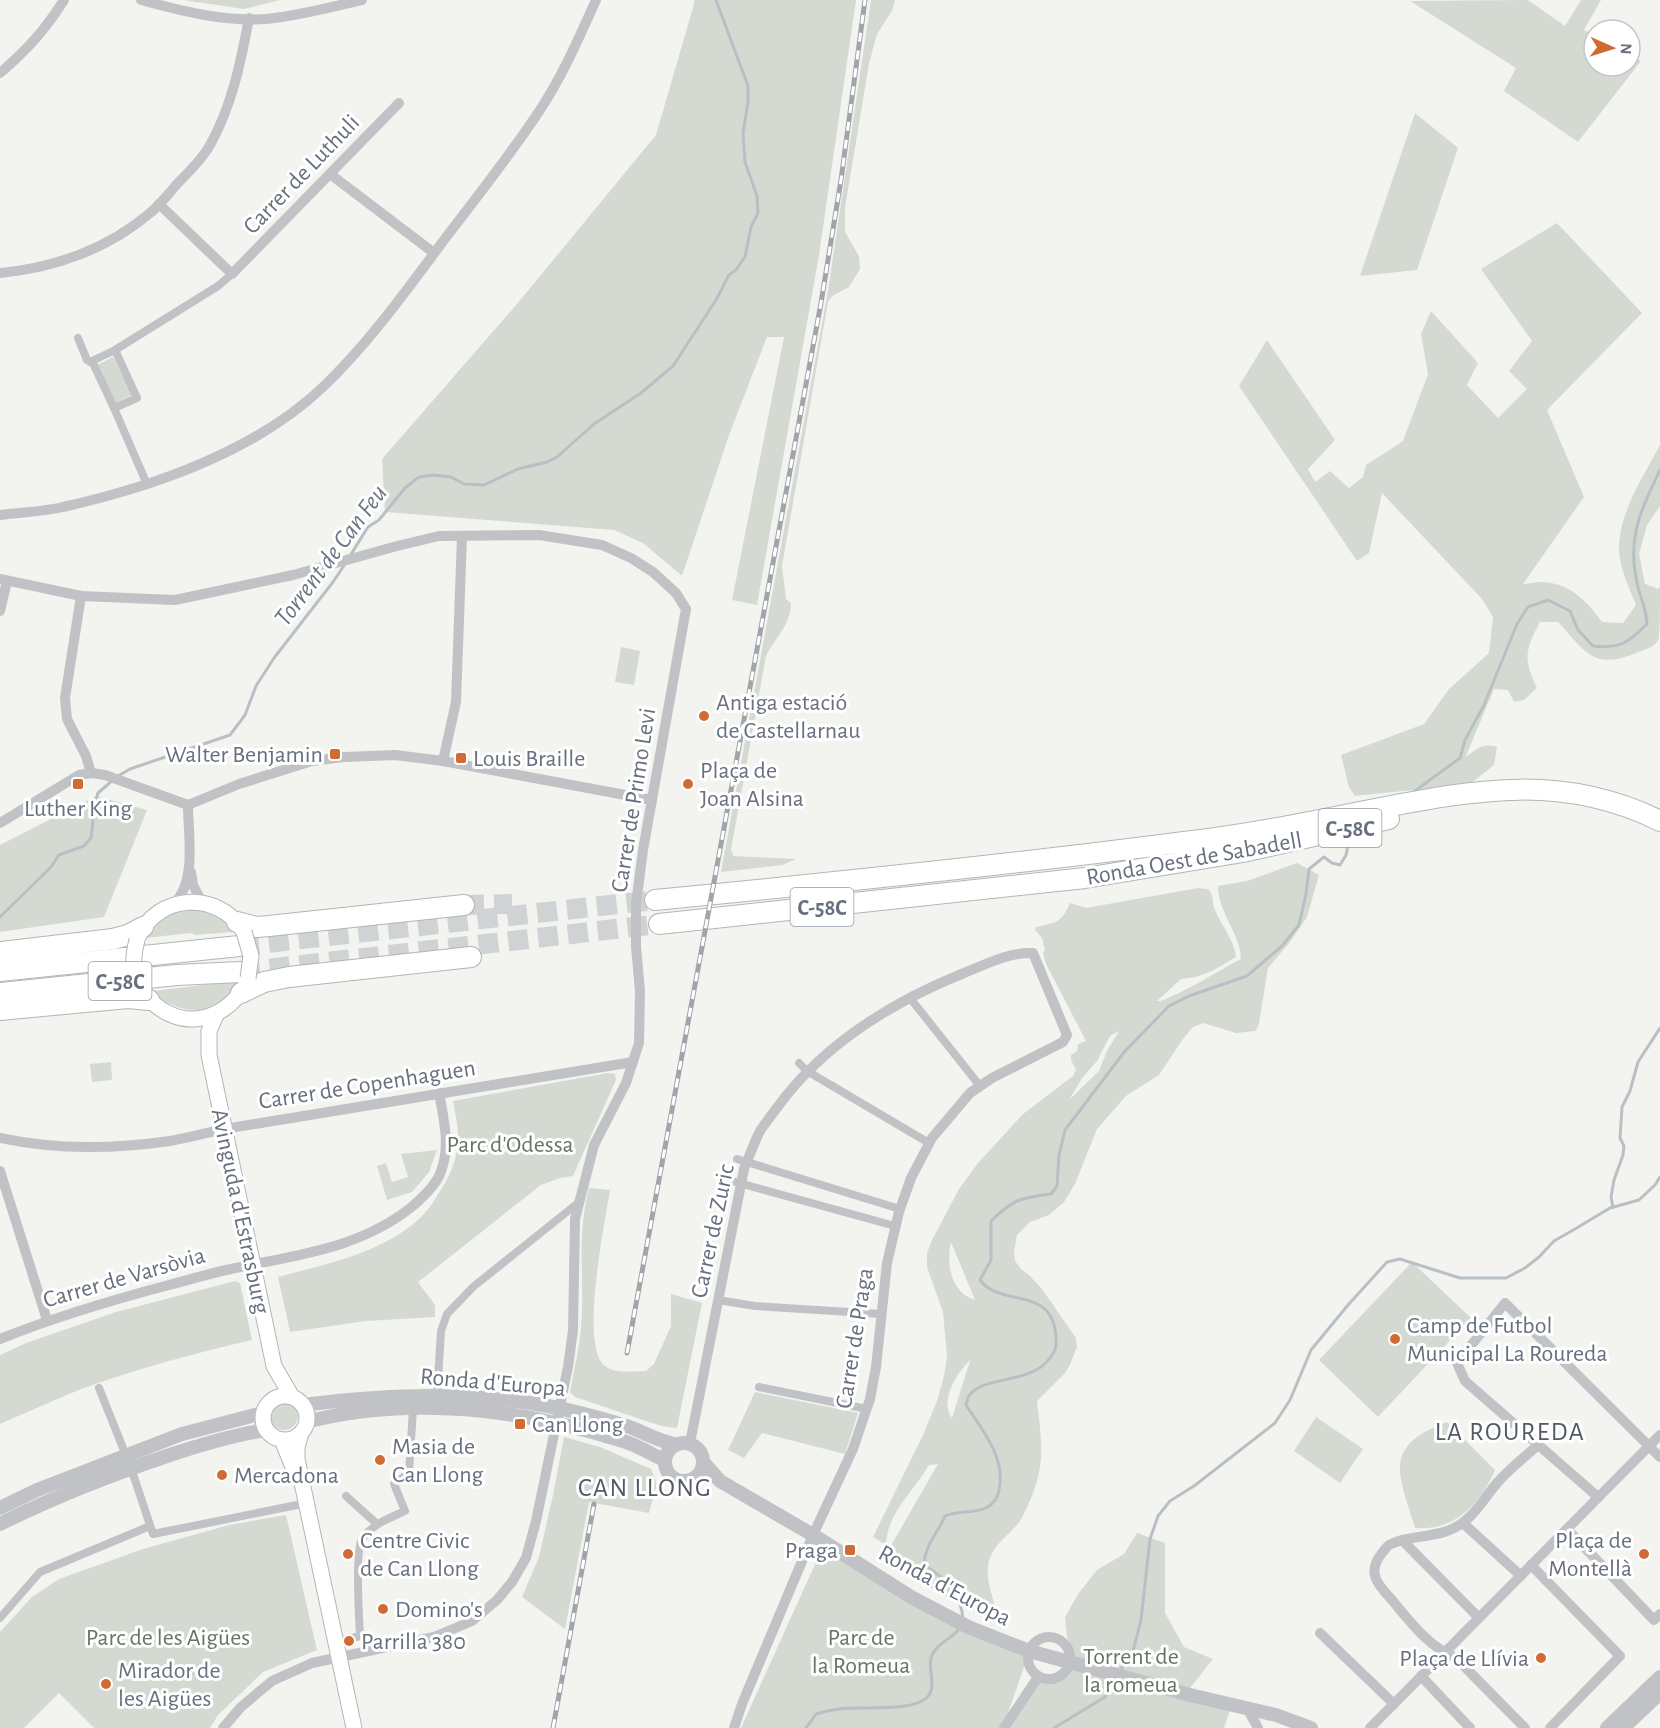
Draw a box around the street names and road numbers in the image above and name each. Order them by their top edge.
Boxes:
street label: Carrer de Luthuli [239,110,364,239]
street label: Carrer de Primo Levi [608,706,660,894]
road number: C-58C [1318,809,1382,847]
street label: Ronda Oest de Sabadell [1084,828,1304,890]
road number: C-58C [790,888,854,926]
road number: C-58C [88,962,152,1000]
street label: Carrer de Copenhaguen [257,1056,477,1114]
street label: Avinguda d'Estrasburg [207,1107,274,1316]
street label: Carrer de Zuric [687,1162,739,1300]
street label: Carrer de Varsòvia [41,1243,208,1313]
street label: Carrer de Praga [832,1266,878,1410]
street label: Ronda d'Europa [419,1365,567,1401]
street label: Ronda d'Europa [874,1541,1015,1631]

